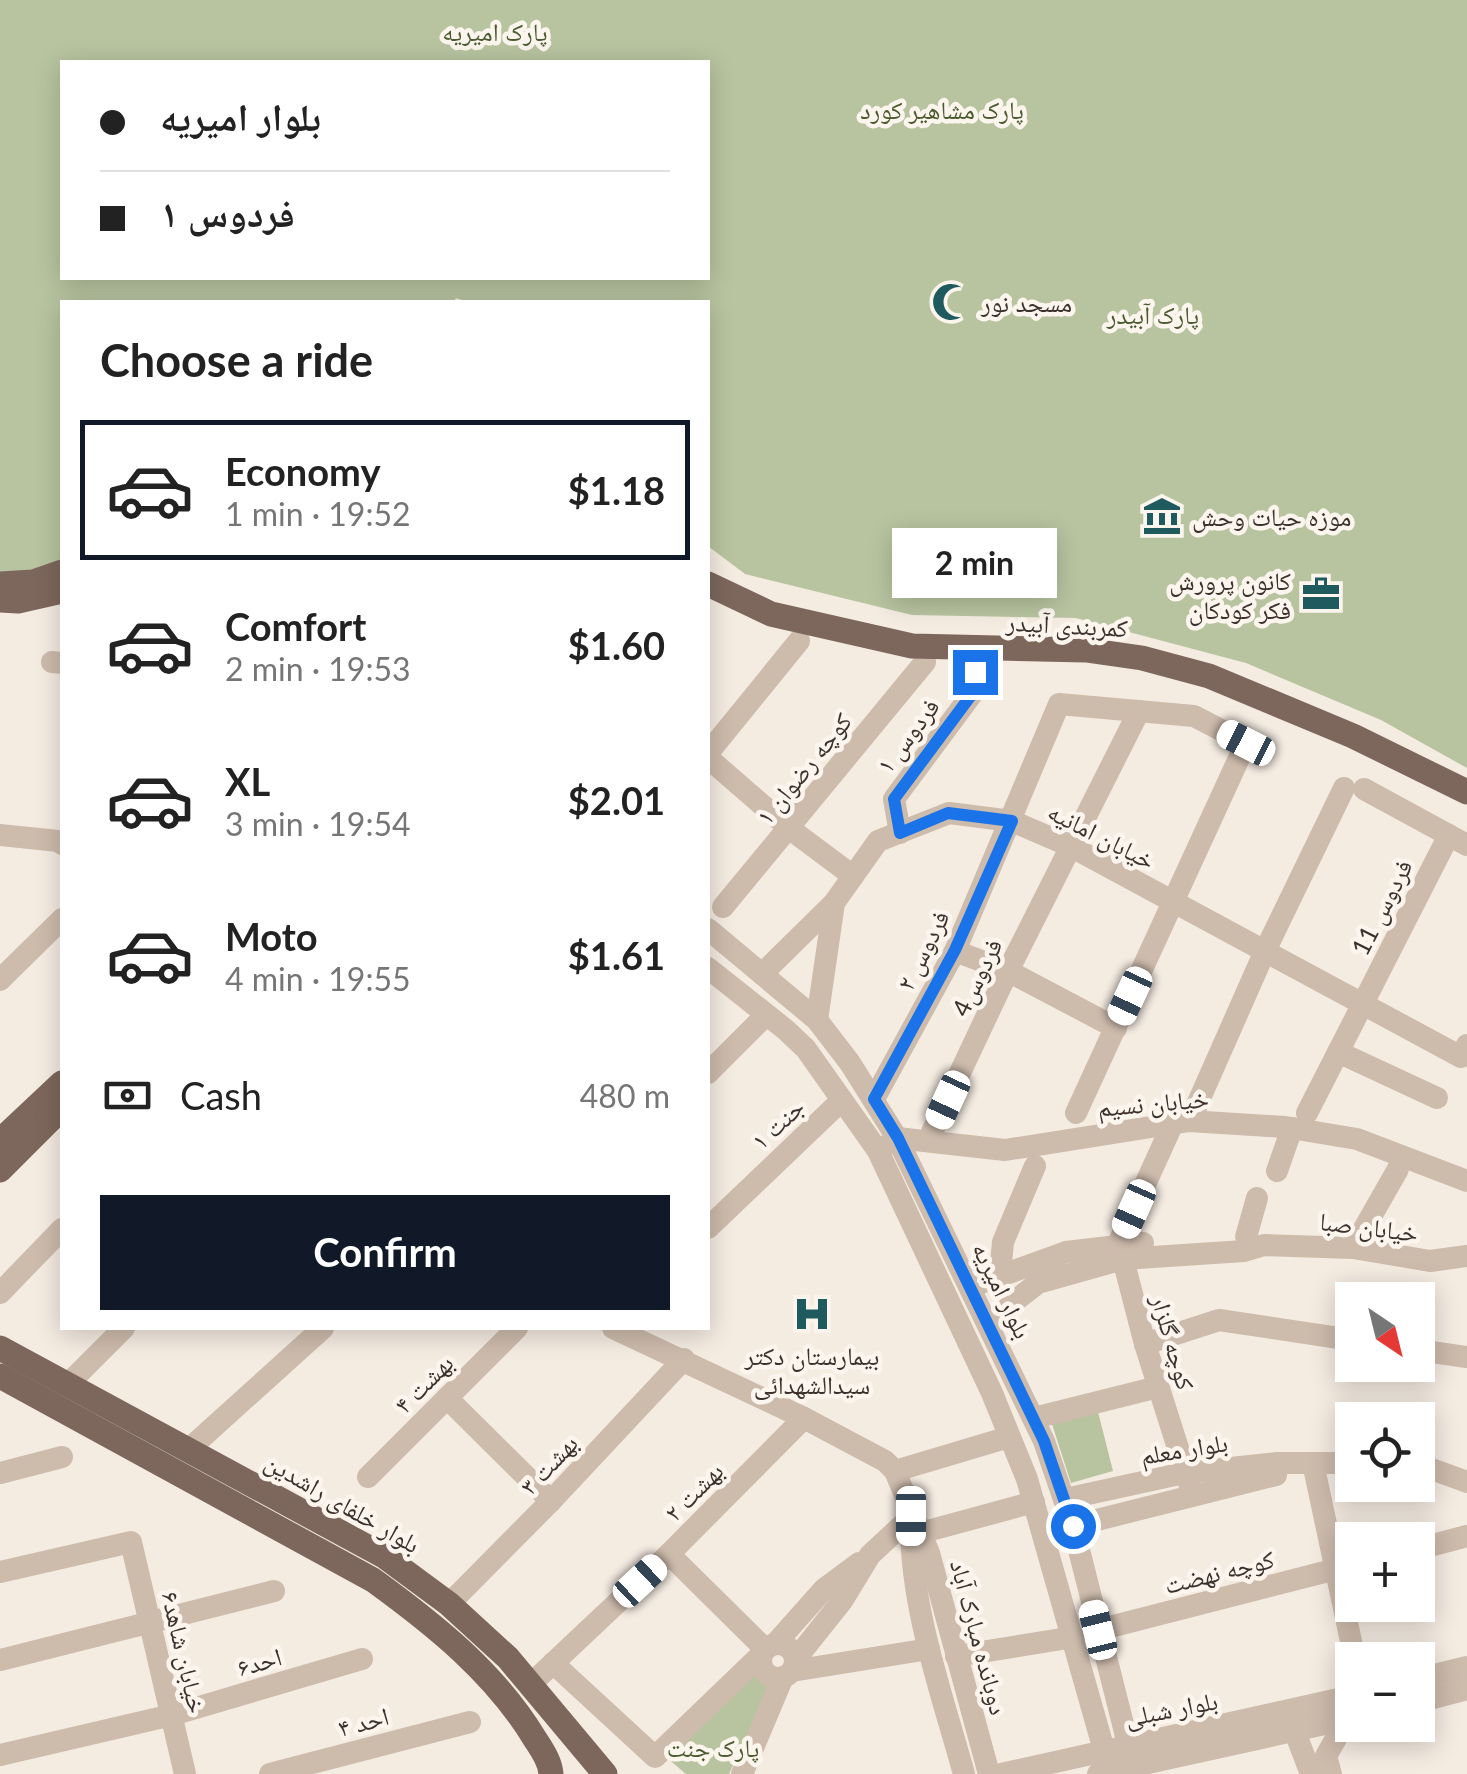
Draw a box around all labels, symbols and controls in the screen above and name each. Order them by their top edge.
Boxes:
park label: پارک امیریه [442,16,548,47]
text: بلوار امیریه [160,93,321,139]
park label: پارک مشاهیر کورد [860,94,1024,125]
text: فردوس ۱ [160,189,295,235]
mosque icon: مسجد نور [930,281,972,323]
place label: مسجد نور [980,287,1072,317]
park label: پارک آبیدر [1106,299,1199,330]
text: Choose a ride [100,333,373,387]
icon: car [105,445,195,535]
text: Economy [225,448,380,494]
text: $1.18 [568,467,665,513]
text: 1 min · 19:52 [225,494,411,533]
museum icon: موزه حیات وحش [1141,495,1183,537]
place label: موزه حیات وحش [1192,501,1351,533]
callout: 2 min [892,527,1058,597]
text: 2 min [935,543,1014,582]
place label: کانون پرورش فکر کودکان [1169,565,1291,626]
office icon: کانون پرورش فکر کودکان [1300,573,1342,615]
icon: car [105,600,195,690]
text: Comfort [225,603,366,649]
street label: کمربندی آبیدر [1004,606,1129,644]
text: $1.60 [568,622,665,668]
text: 2 min · 19:53 [225,649,411,688]
route end [953,650,998,695]
street label: فردوس ۱ [869,692,946,779]
street label: کوچه رضوان ۱ [749,706,859,831]
car [1212,716,1280,770]
icon: car [105,755,195,845]
text: XL [225,758,270,804]
text: $2.01 [568,777,665,823]
street label: خیابان امانیه [1042,795,1161,877]
text: 3 min · 19:54 [225,804,411,843]
street label: فردوس 11 [1344,854,1420,961]
street label: فردوس ۲ [889,905,957,996]
icon: car [105,910,195,1000]
text: Moto [225,913,318,959]
text: $1.61 [568,932,665,978]
street label: فردوس4 [944,933,1009,1022]
text: 4 min · 19:55 [225,959,411,998]
car [1104,962,1156,1030]
car [922,1066,974,1134]
icon: cash [100,1068,155,1123]
text: Cash [180,1072,262,1118]
text: 480 m [580,1076,670,1115]
street label: خیابان نسیم [1096,1082,1210,1125]
street label: جنت ۱ [744,1091,810,1155]
car [1108,1175,1160,1243]
button: Confirm [100,1195,670,1310]
street label: خیابان صبا [1318,1205,1420,1249]
street label: بلوار امیریه [966,1237,1039,1343]
north arrow [1335,1282,1435,1382]
map controls [1335,1282,1435,1742]
street label: کوچه گلزار [1145,1290,1202,1393]
hospital icon: بیمارستان دکتر سیدالشهدائی [791,1293,833,1335]
place label: بیمارستان دکتر سیدالشهدائی [744,1340,879,1401]
street label: بهشت ۴ [387,1347,459,1419]
button: locate [1335,1402,1435,1502]
street label: بلوار معلم [1138,1426,1230,1473]
street label: بهشت ۳ [513,1428,584,1501]
street label: بلوار خلفای راشدین [259,1446,426,1560]
street label: بهشت ۲ [657,1455,729,1527]
car [896,1486,926,1546]
route start [1051,1504,1096,1549]
button: + [1335,1522,1435,1622]
street label: کوچه نهضت [1161,1543,1277,1600]
car [608,1550,672,1612]
street label: دوبانده مبارک آباد [944,1556,1015,1718]
street label: خیابان شاهد۶ [154,1588,214,1716]
car [1076,1597,1120,1663]
street label: احد۶ [233,1640,285,1682]
button: − [1335,1642,1435,1742]
street label: بلوار شبلی [1122,1684,1220,1734]
street label: احد ۴ [334,1700,392,1742]
park label: پارک جنت [667,1732,759,1763]

